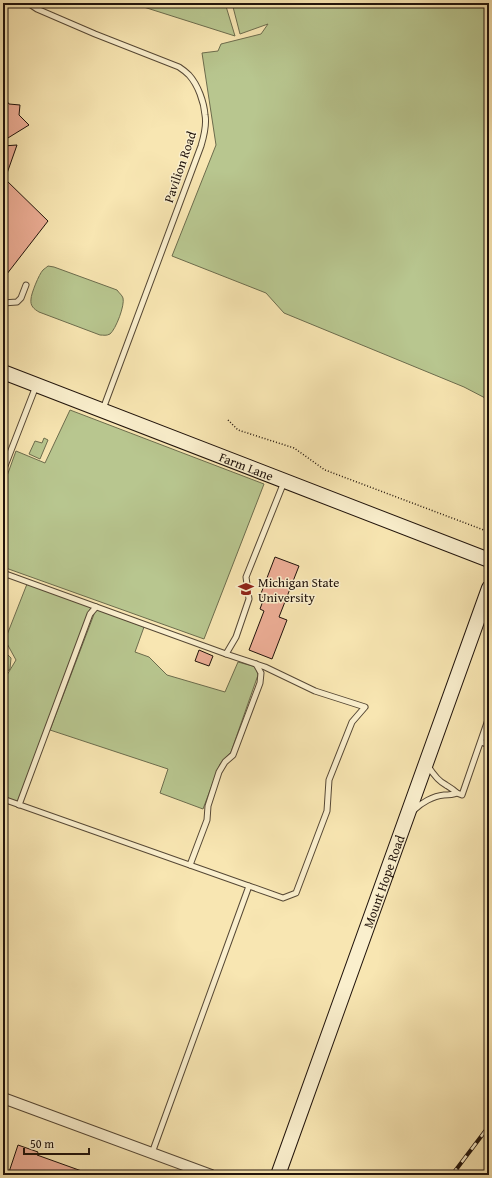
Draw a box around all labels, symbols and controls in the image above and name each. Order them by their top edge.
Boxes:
street label: Pavilion Road [159,129,201,205]
street label: Farm Lane [217,447,276,485]
place label: Michigan State University [258,573,339,607]
school or university icon: Michigan State University [237,580,255,598]
street label: Mount Hope Road [358,832,409,931]
scale bar [24,1130,89,1156]
text: 50 m [30,1135,54,1152]

